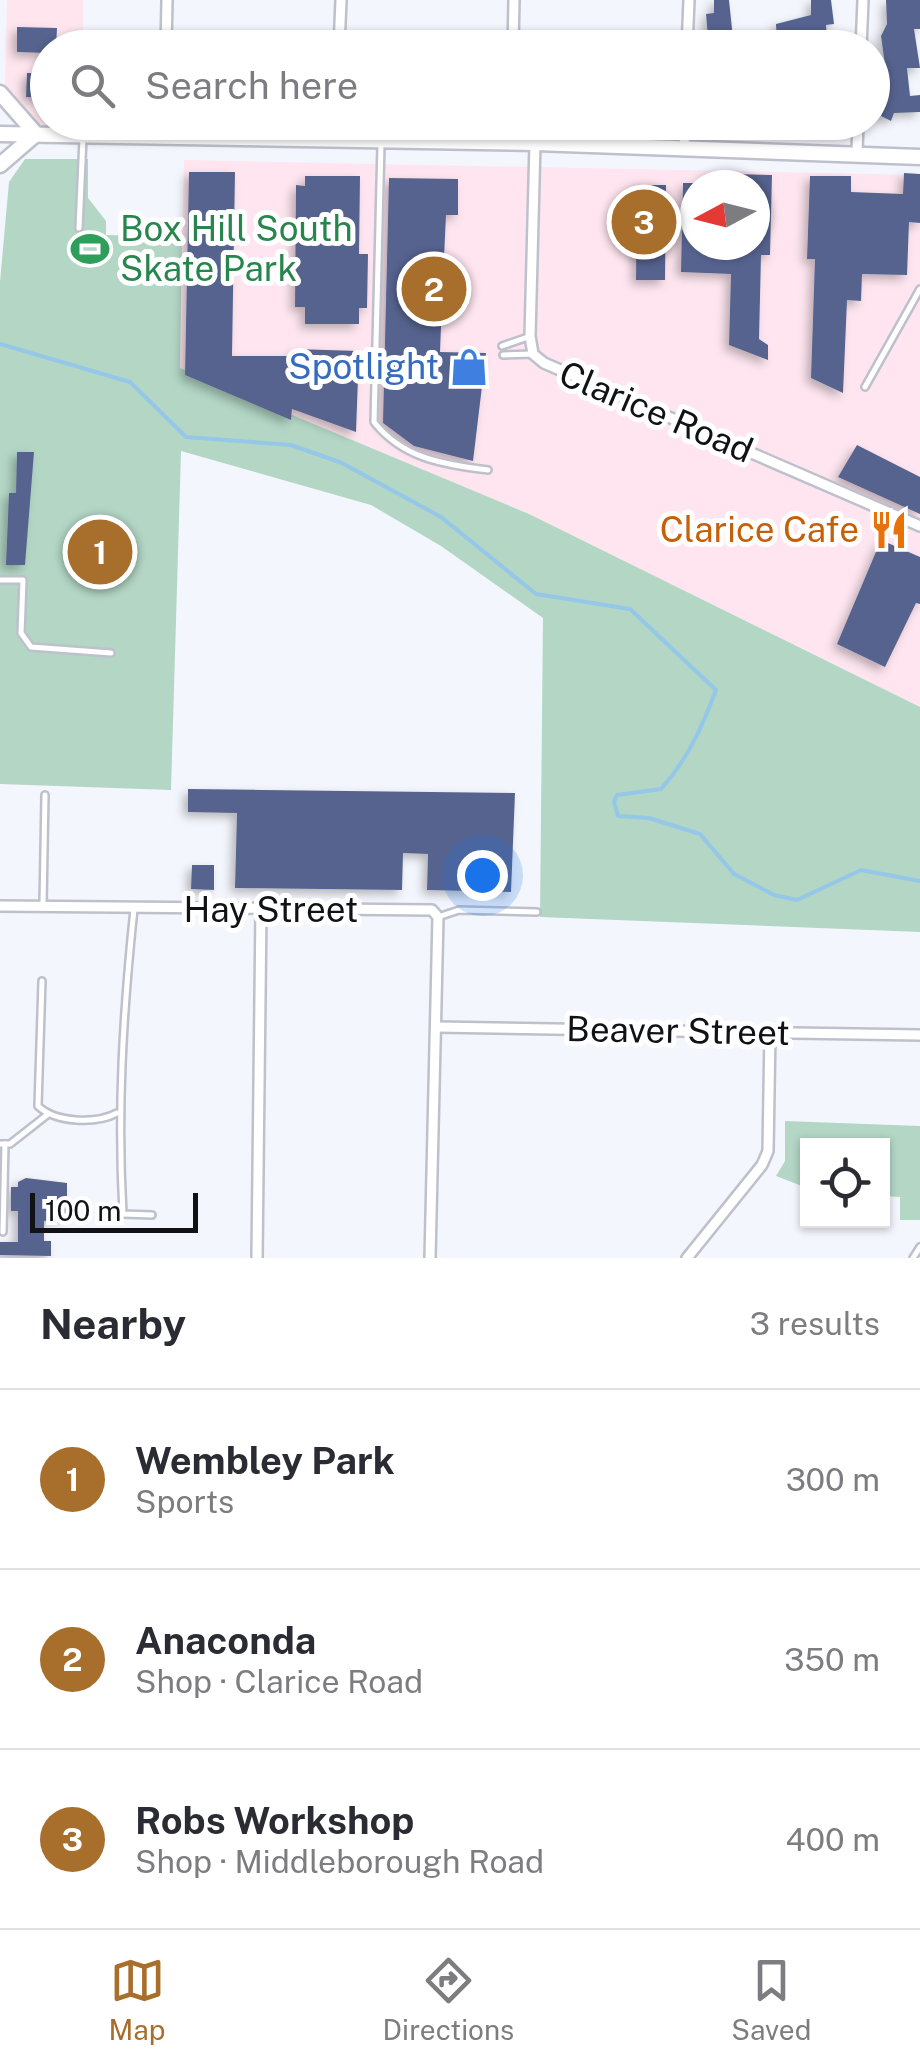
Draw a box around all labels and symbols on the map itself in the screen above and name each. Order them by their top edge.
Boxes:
north arrow [680,170,770,260]
pin: 3 [612,184,676,260]
place label: Box Hill South Skate Park [120,208,353,289]
sports icon: Box Hill South Skate Park [69,228,111,270]
pin: 2 [402,252,466,326]
place label: Spotlight [288,346,439,387]
shop icon: Spotlight [448,346,490,388]
street label: Clarice Road [553,352,759,471]
place label: Clarice Cafe [660,509,859,550]
restaurant icon: Clarice Cafe [868,509,910,551]
pin: 1 [68,514,132,590]
your location [457,850,508,901]
street label: Hay Street [184,889,358,930]
street label: Beaver Street [566,1008,790,1053]
scale bar [30,1188,198,1232]

